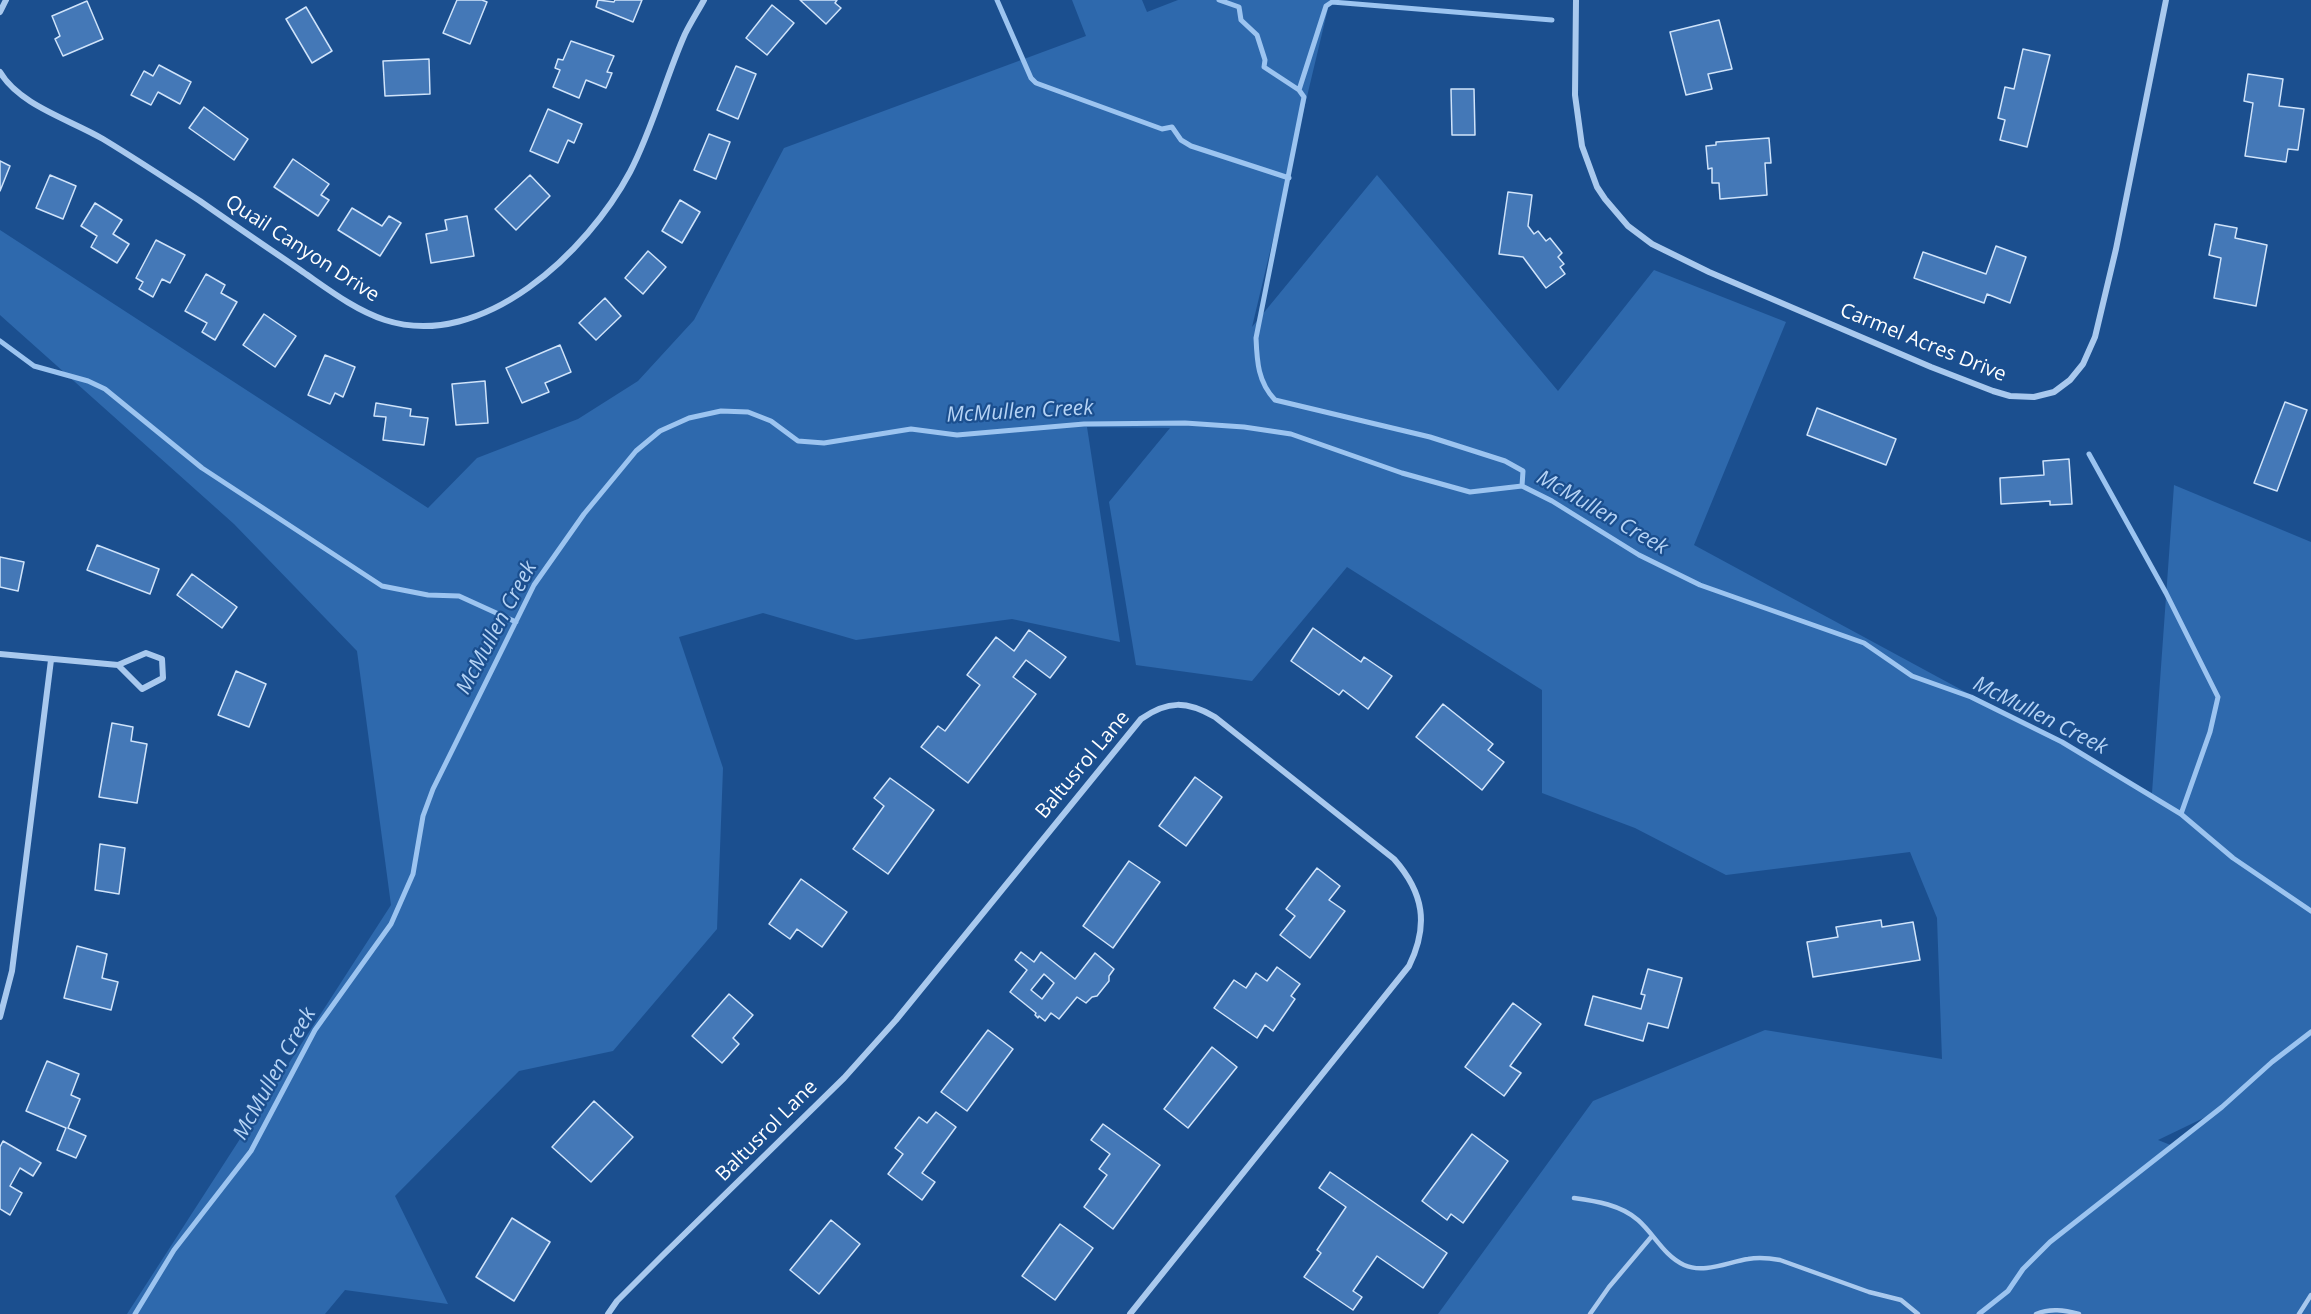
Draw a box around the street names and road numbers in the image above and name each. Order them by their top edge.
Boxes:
street label: Quail Canyon Drive [221,190,383,308]
street label: Carmel Acres Drive [1836,299,2010,387]
street label: Baltusrol Lane [1031,706,1135,824]
street label: Baltusrol Lane [711,1075,823,1187]

